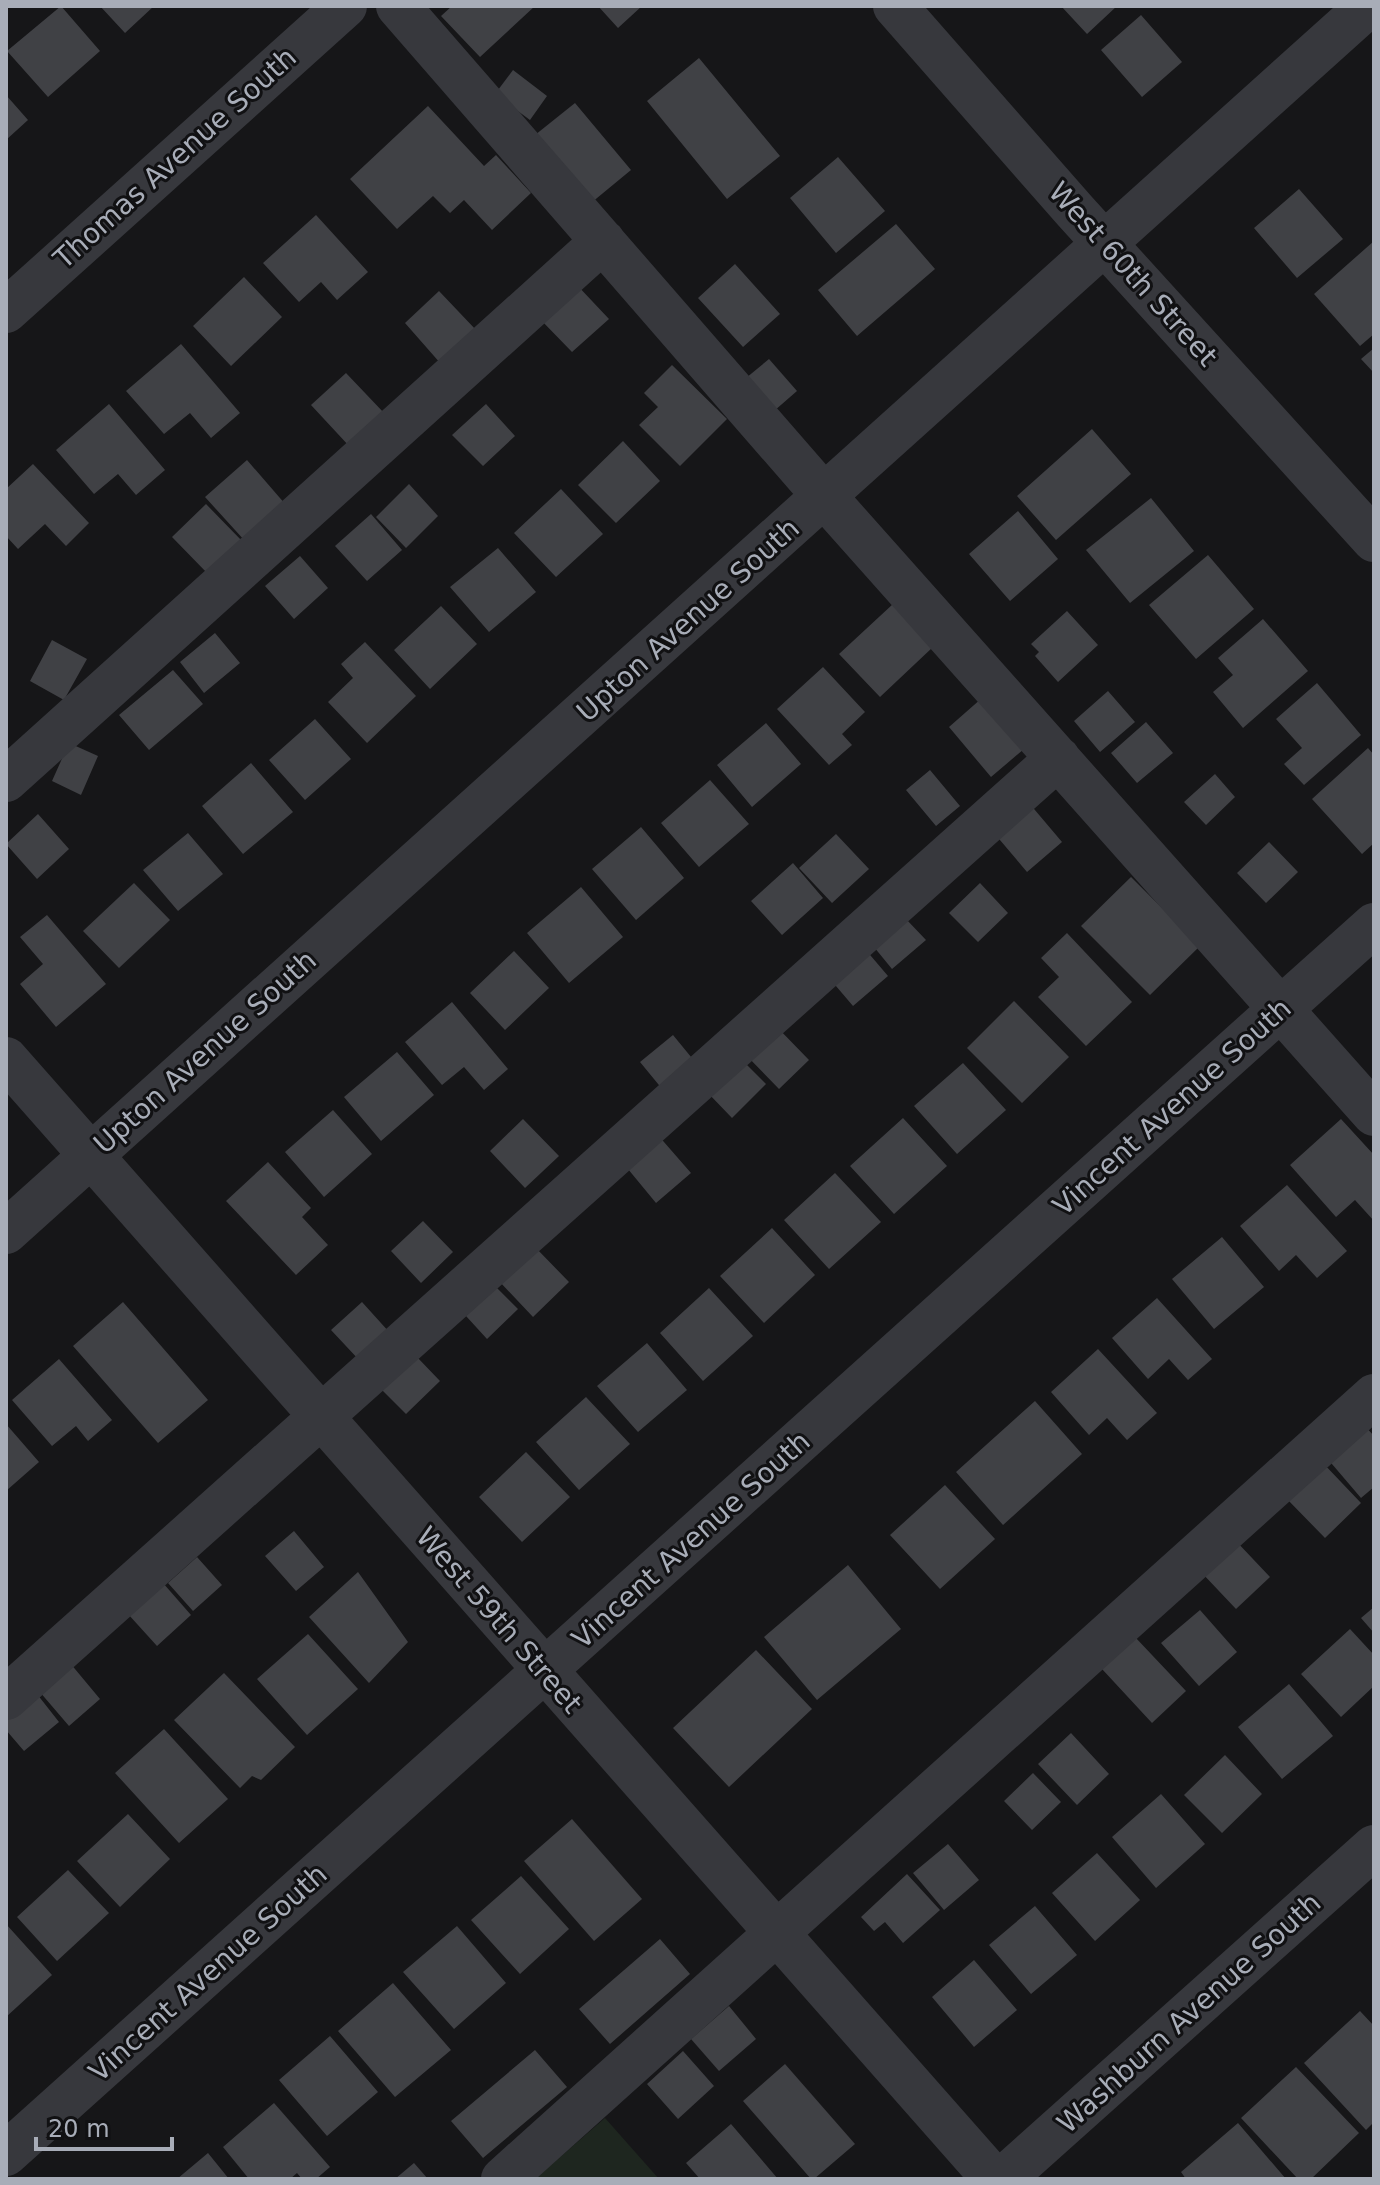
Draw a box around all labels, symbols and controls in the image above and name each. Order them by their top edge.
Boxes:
street label: Thomas Avenue South [46,41,303,276]
street label: West 60th Street [1042,175,1224,373]
street label: Upton Avenue South [570,512,806,728]
street label: Upton Avenue South [87,944,323,1160]
street label: Vincent Avenue South [1046,991,1298,1223]
street label: Vincent Avenue South [565,1424,817,1656]
street label: West 59th Street [409,1520,589,1720]
street label: Vincent Avenue South [82,1857,334,2089]
street label: Washburn Avenue South [1051,1886,1327,2140]
scale bar [36,2101,172,2151]
text: 20 m [48,2115,110,2143]

